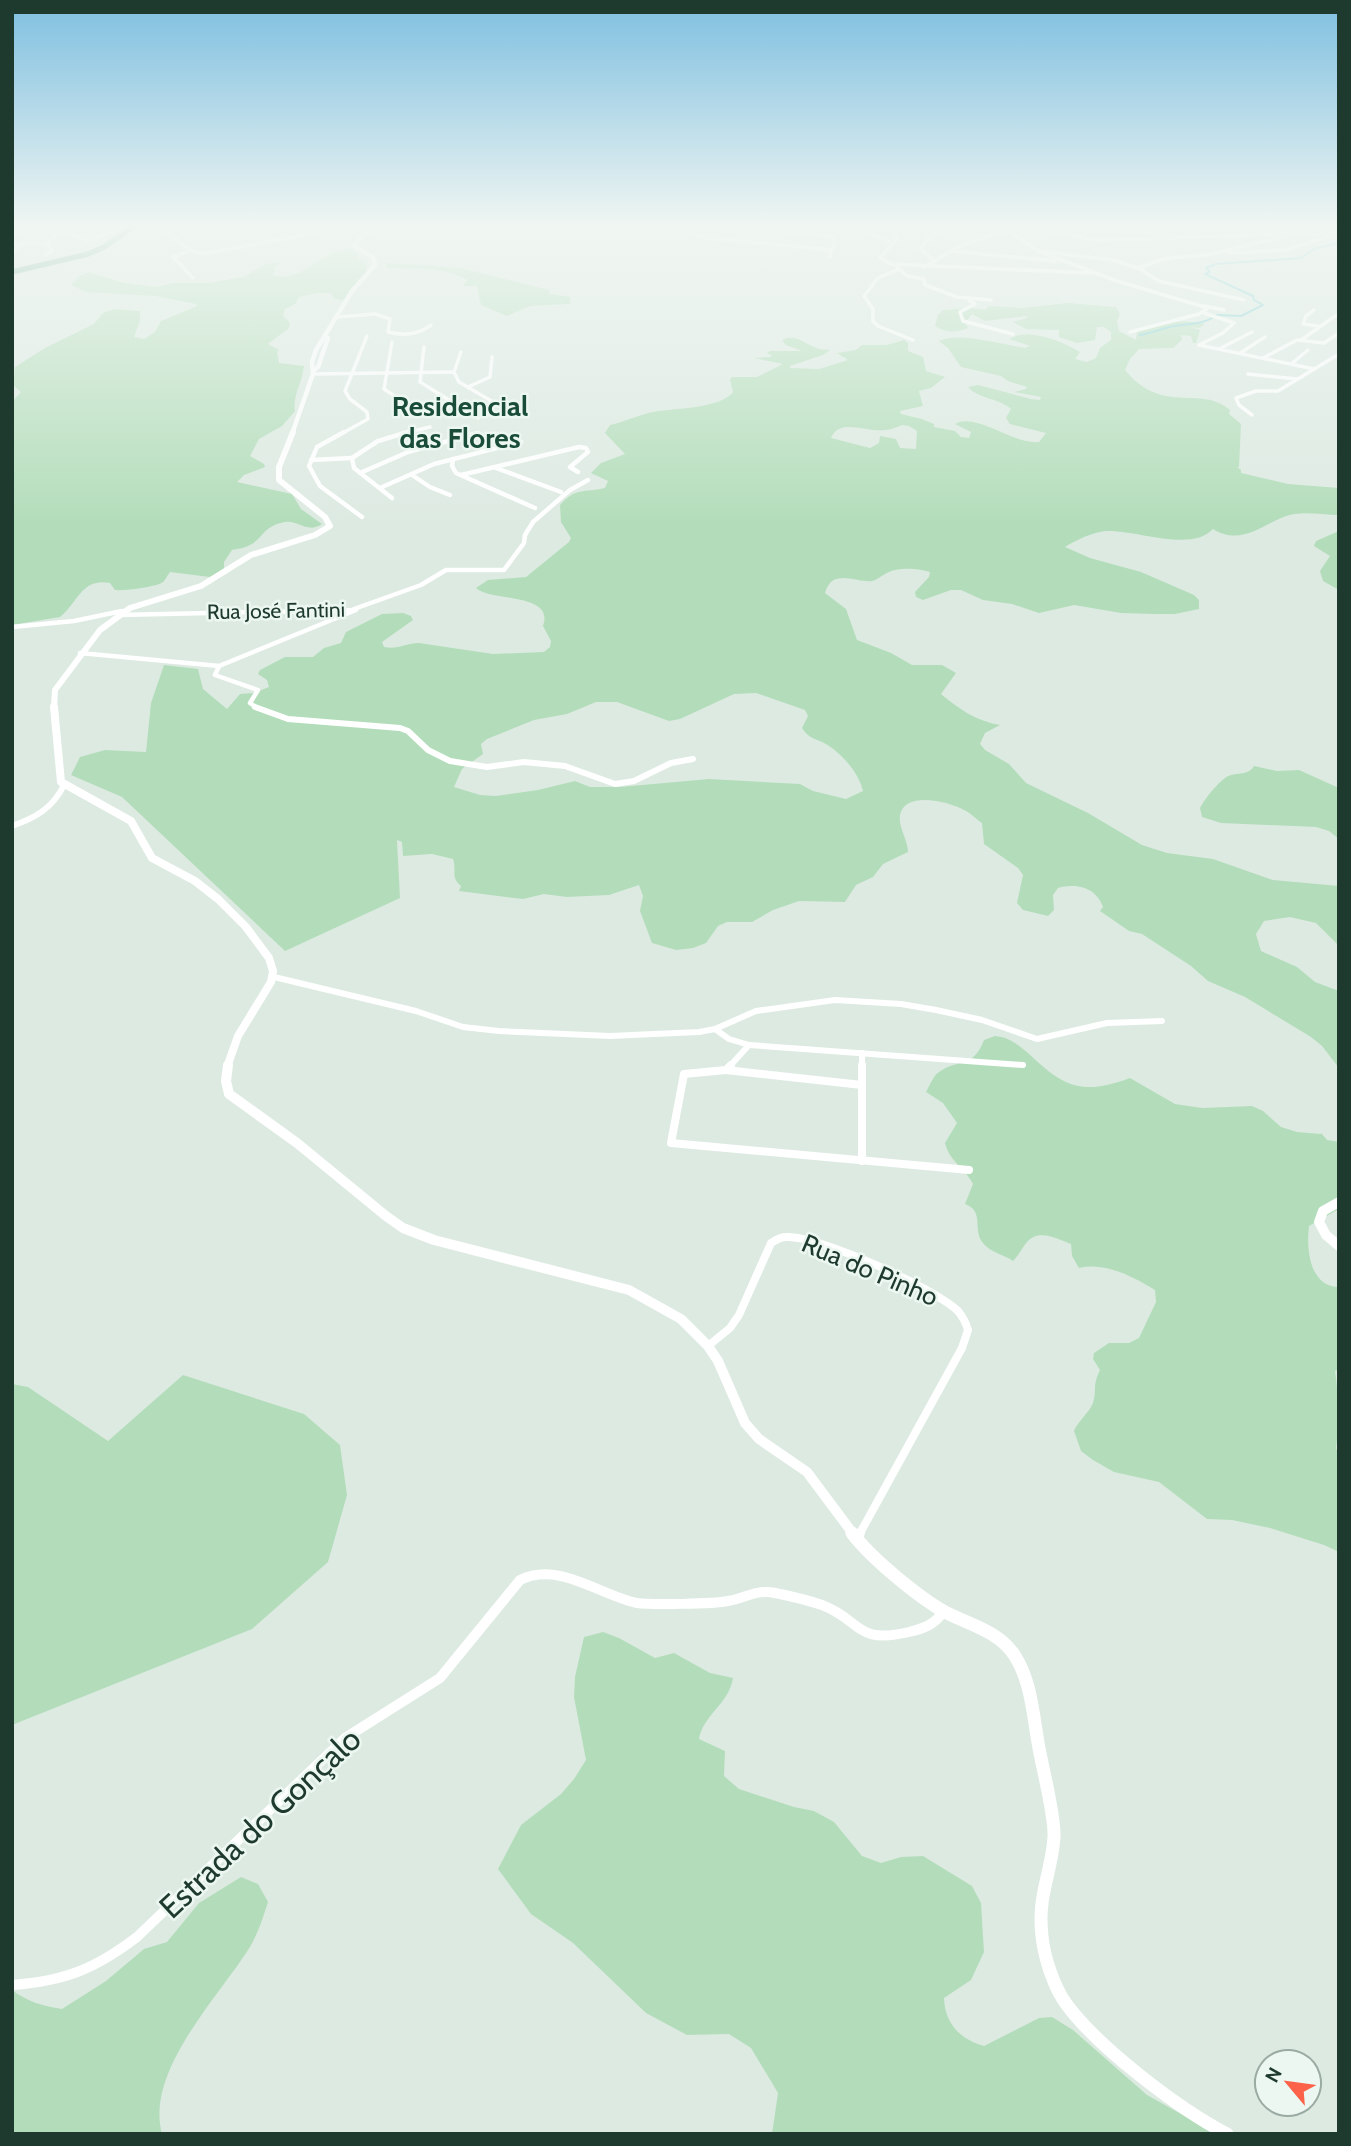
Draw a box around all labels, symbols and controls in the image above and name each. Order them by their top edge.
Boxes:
district label: Residencial das Flores [392,389,528,455]
street label: Rua José Fantini [207,597,345,624]
street label: Rua do Pinho [797,1227,943,1313]
street label: Estrada do Gonçalo [151,1719,369,1926]
north arrow [1253,2048,1323,2118]
text: N [1260,2064,1287,2086]

